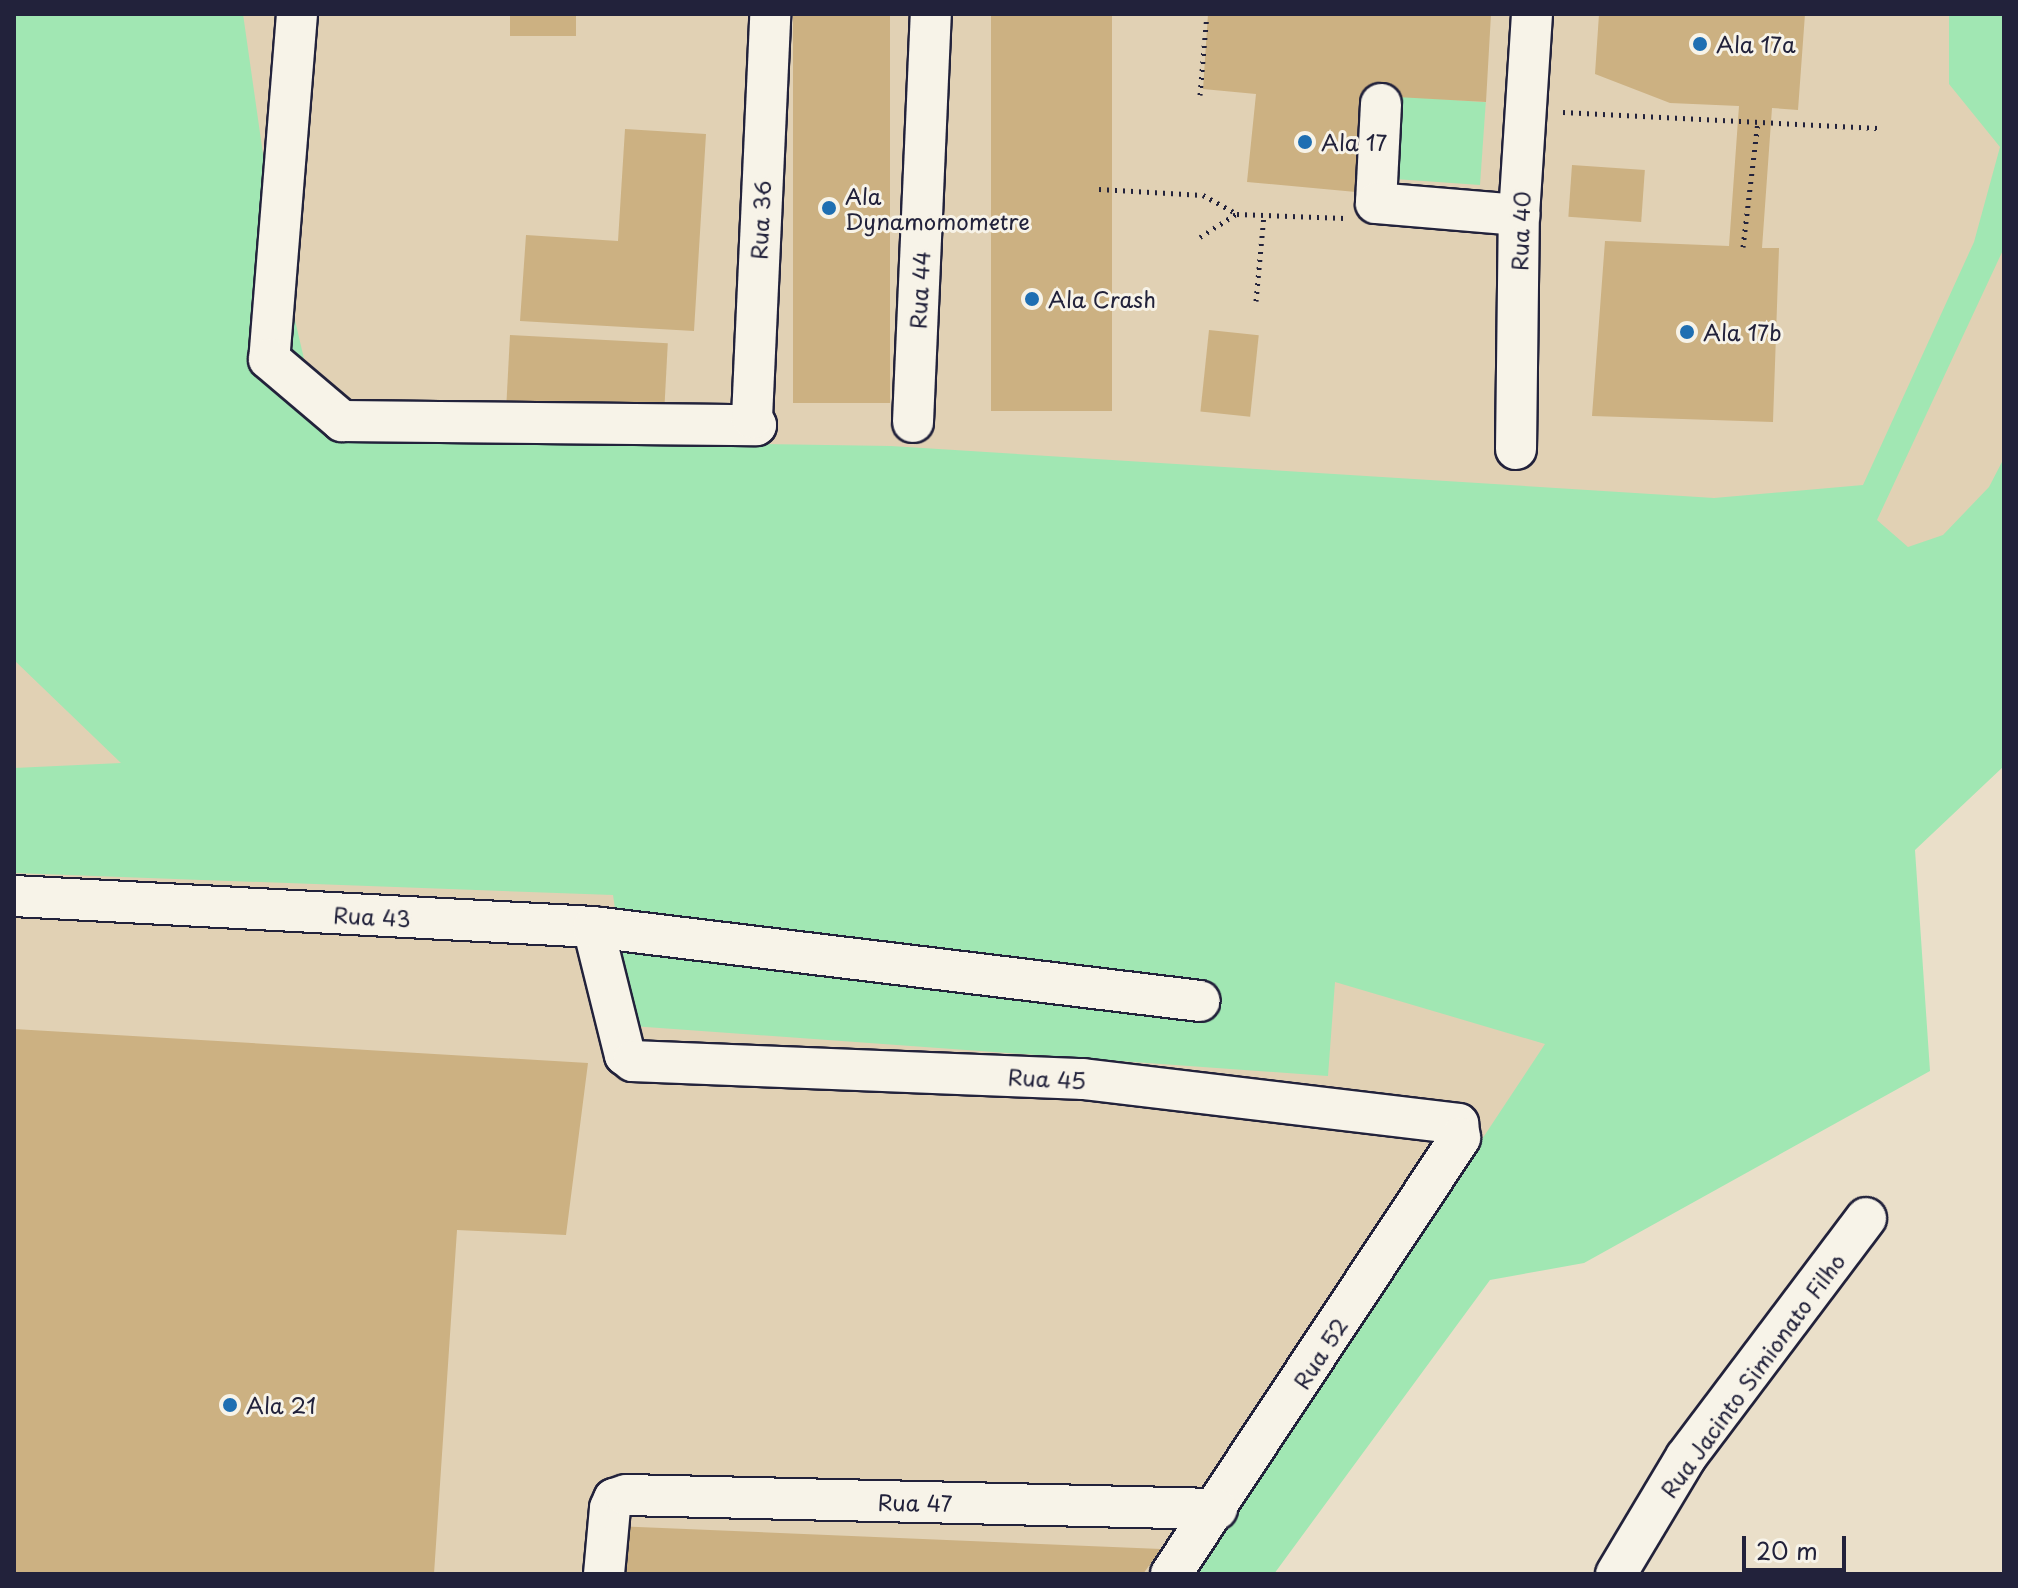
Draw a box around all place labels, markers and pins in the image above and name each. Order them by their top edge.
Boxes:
place label: Ala 17a [1716,31,1795,57]
marker: Ala 17a [1691,35,1709,53]
place label: Ala 17 [1321,129,1386,155]
marker: Ala 17 [1296,133,1314,151]
place label: Ala Dynamomometre [845,182,1030,234]
marker: Ala Dynamomometre [820,199,838,217]
place label: Ala Crash [1048,286,1155,312]
marker: Ala Crash [1023,290,1041,308]
place label: Ala 17b [1703,319,1781,345]
marker: Ala 17b [1678,323,1696,341]
place label: Ala 21 [246,1392,315,1418]
marker: Ala 21 [221,1396,239,1414]

